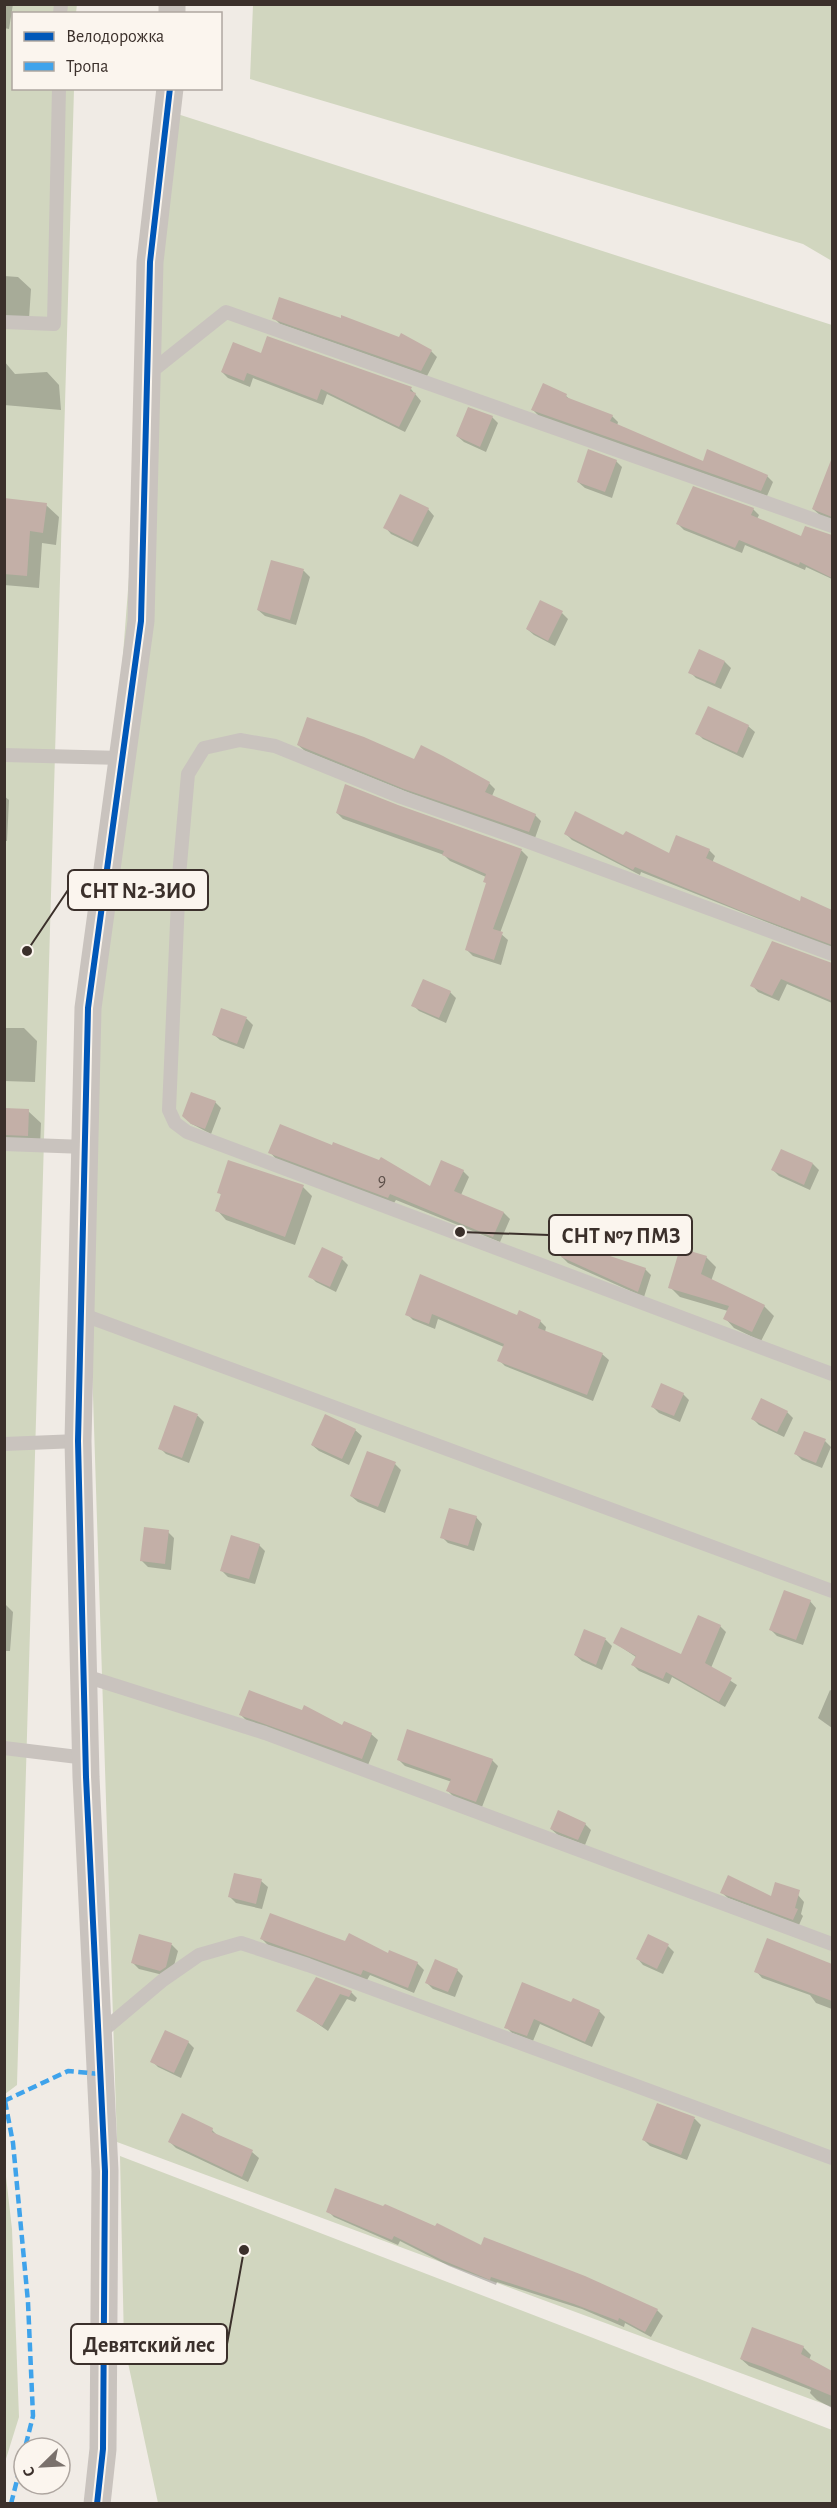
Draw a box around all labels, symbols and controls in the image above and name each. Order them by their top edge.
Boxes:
legend [12,12,222,90]
text: Велодорожка [66,28,164,46]
text: Тропа [66,58,109,76]
callout: СНТ N2-ЗИО [68,870,208,910]
text: СНТ N2-ЗИО [80,880,196,902]
house number: 9 [378,1172,386,1190]
callout: СНТ №7 ПМЗ [549,1215,692,1255]
text: СНТ №7 ПМЗ [561,1225,681,1247]
callout: Девятский лес [71,2324,227,2364]
text: Девятский лес [83,2334,215,2356]
north arrow [12,2436,72,2496]
text: С [20,2464,38,2479]

